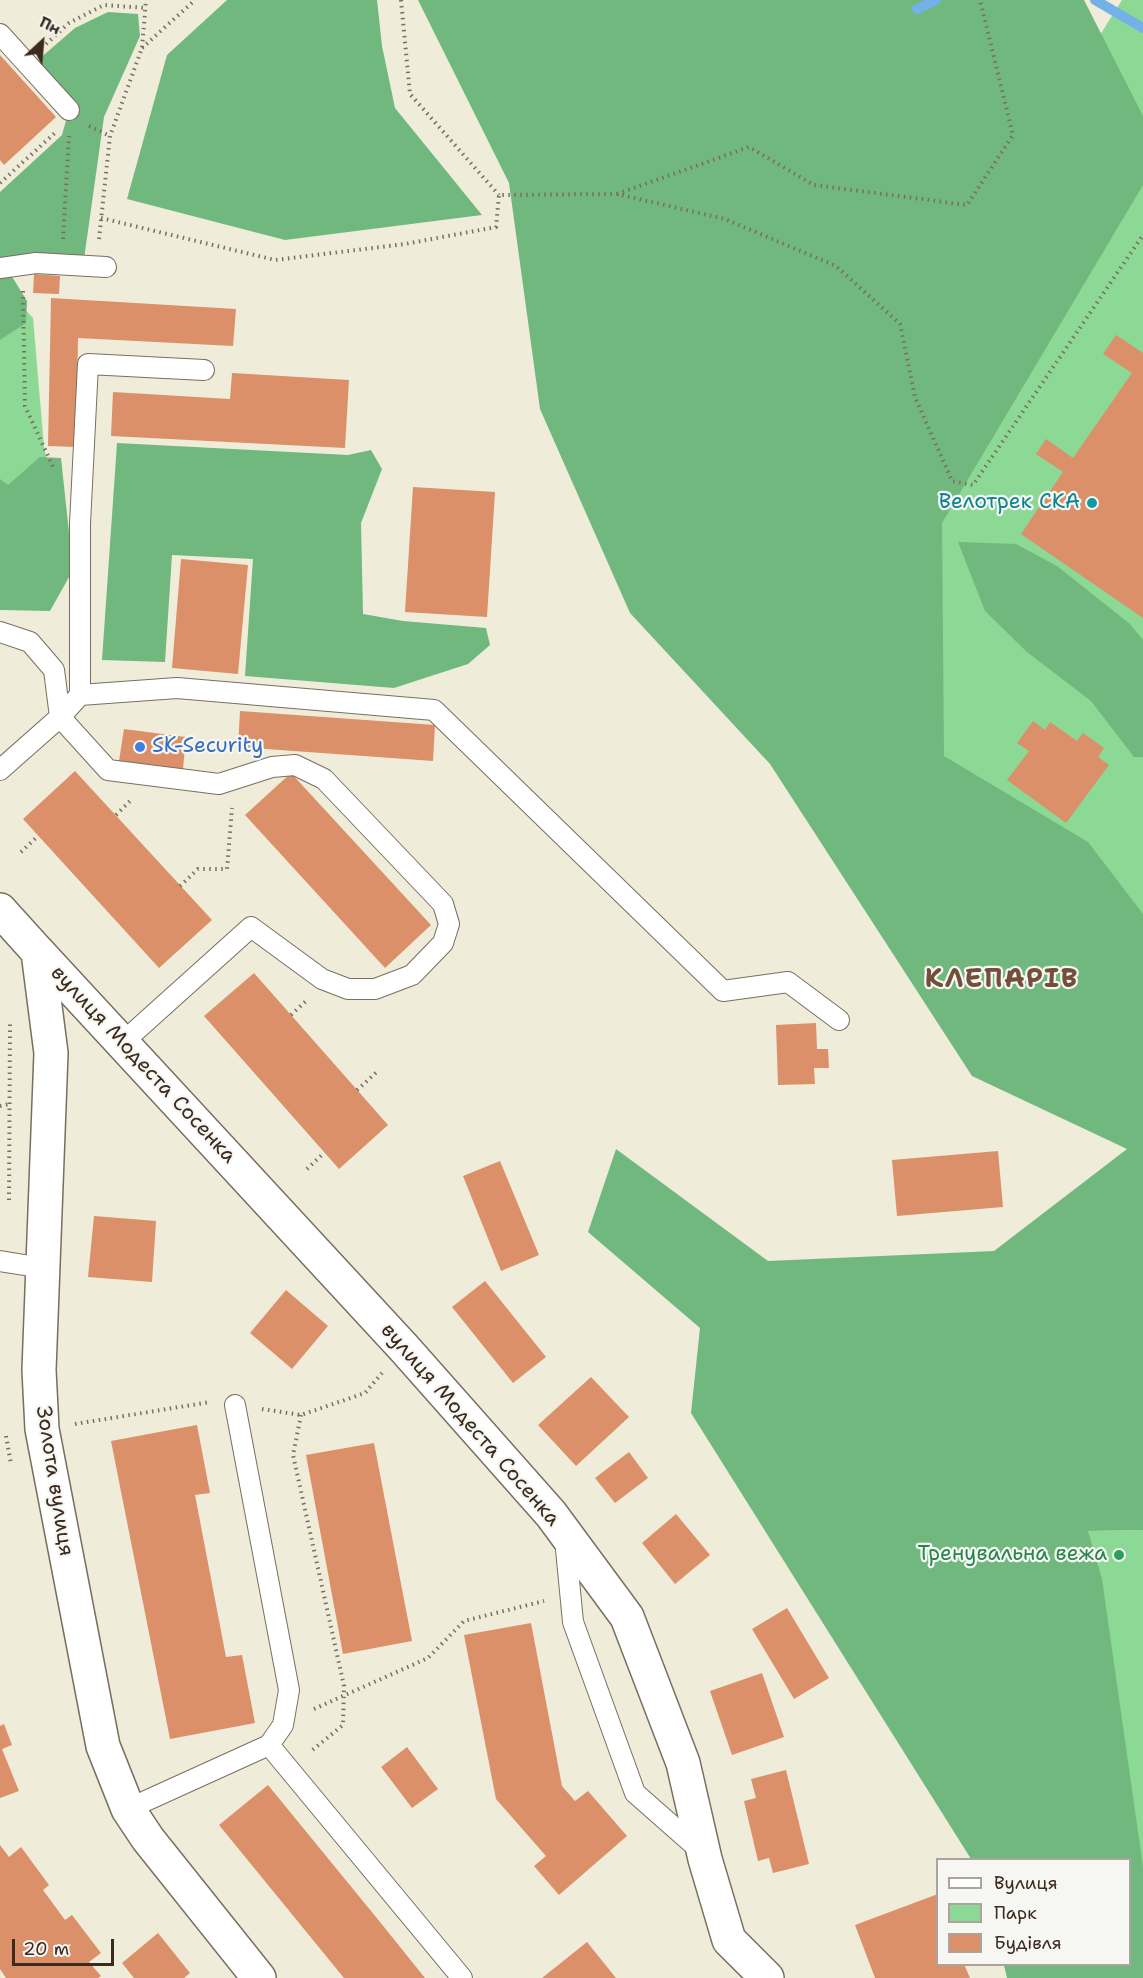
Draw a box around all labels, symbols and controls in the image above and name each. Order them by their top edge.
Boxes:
text: Пн [36,11,64,39]
north arrow [12,12,72,72]
place label: Велотрек СКА [939,490,1080,516]
marker: Велотрек СКА [1085,496,1099,510]
place label: SK-Security [152,734,263,760]
marker: SK-Security [133,740,147,754]
street label: вулиця Модеста Сосенка [45,961,241,1169]
district label: КЛЕПАРІВ [925,964,1079,996]
street label: вулиця Модеста Сосенка [375,1318,565,1532]
street label: Золота вулиця [30,1404,78,1558]
place label: Тренувальна вежа [917,1542,1107,1568]
marker: Тренувальна вежа [1112,1548,1126,1562]
legend [936,1858,1131,1966]
text: Вулиця [994,1871,1058,1895]
text: Парк [994,1901,1037,1925]
scale bar [15,1927,117,1965]
text: Будівля [994,1931,1062,1955]
text: 20 m [23,1937,69,1961]

